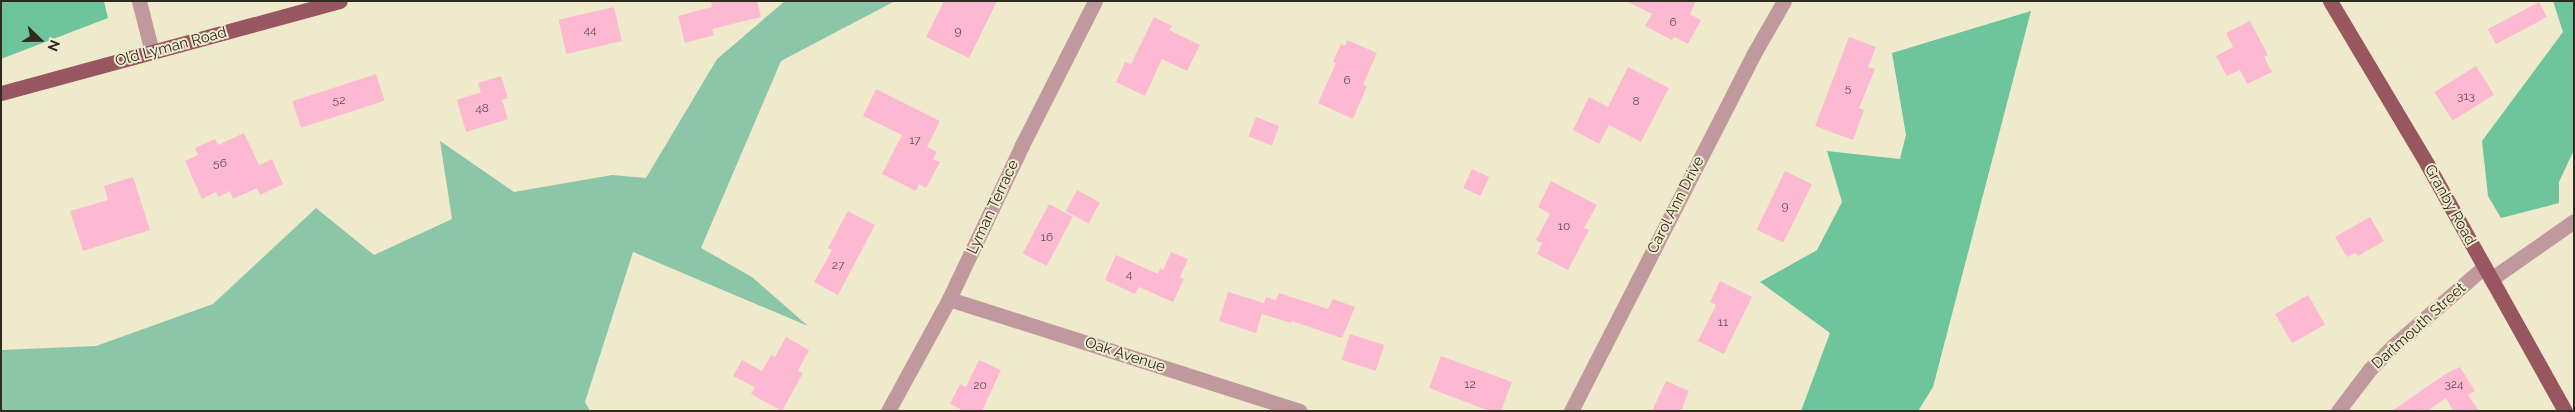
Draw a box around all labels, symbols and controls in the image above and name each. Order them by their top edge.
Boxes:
north arrow [15,15,65,65]
house number: 6 [1669,16,1677,30]
street label: Old Lyman Road [113,23,229,71]
house number: 44 [583,24,597,38]
house number: 9 [954,25,962,39]
text: N [44,38,63,54]
house number: 6 [1343,74,1351,88]
house number: 5 [1845,82,1851,96]
house number: 313 [2457,90,2475,104]
house number: 52 [333,94,345,108]
house number: 8 [1632,95,1640,109]
house number: 48 [475,102,489,116]
house number: 17 [909,134,921,148]
street label: Carol Ann Drive [1644,153,1708,257]
house number: 56 [213,157,227,171]
street label: Lyman Terrace [963,157,1023,257]
street label: Granby Road [2420,161,2480,249]
house number: 9 [1781,200,1789,214]
house number: 10 [1558,220,1570,234]
house number: 16 [1041,231,1053,245]
house number: 27 [832,259,844,273]
house number: 4 [1126,268,1132,282]
street label: Dartmouth Street [2368,279,2470,373]
house number: 11 [1718,316,1728,330]
street label: Oak Avenue [1082,333,1168,377]
house number: 12 [1464,378,1476,392]
house number: 324 [2444,378,2464,392]
house number: 20 [973,379,987,393]

